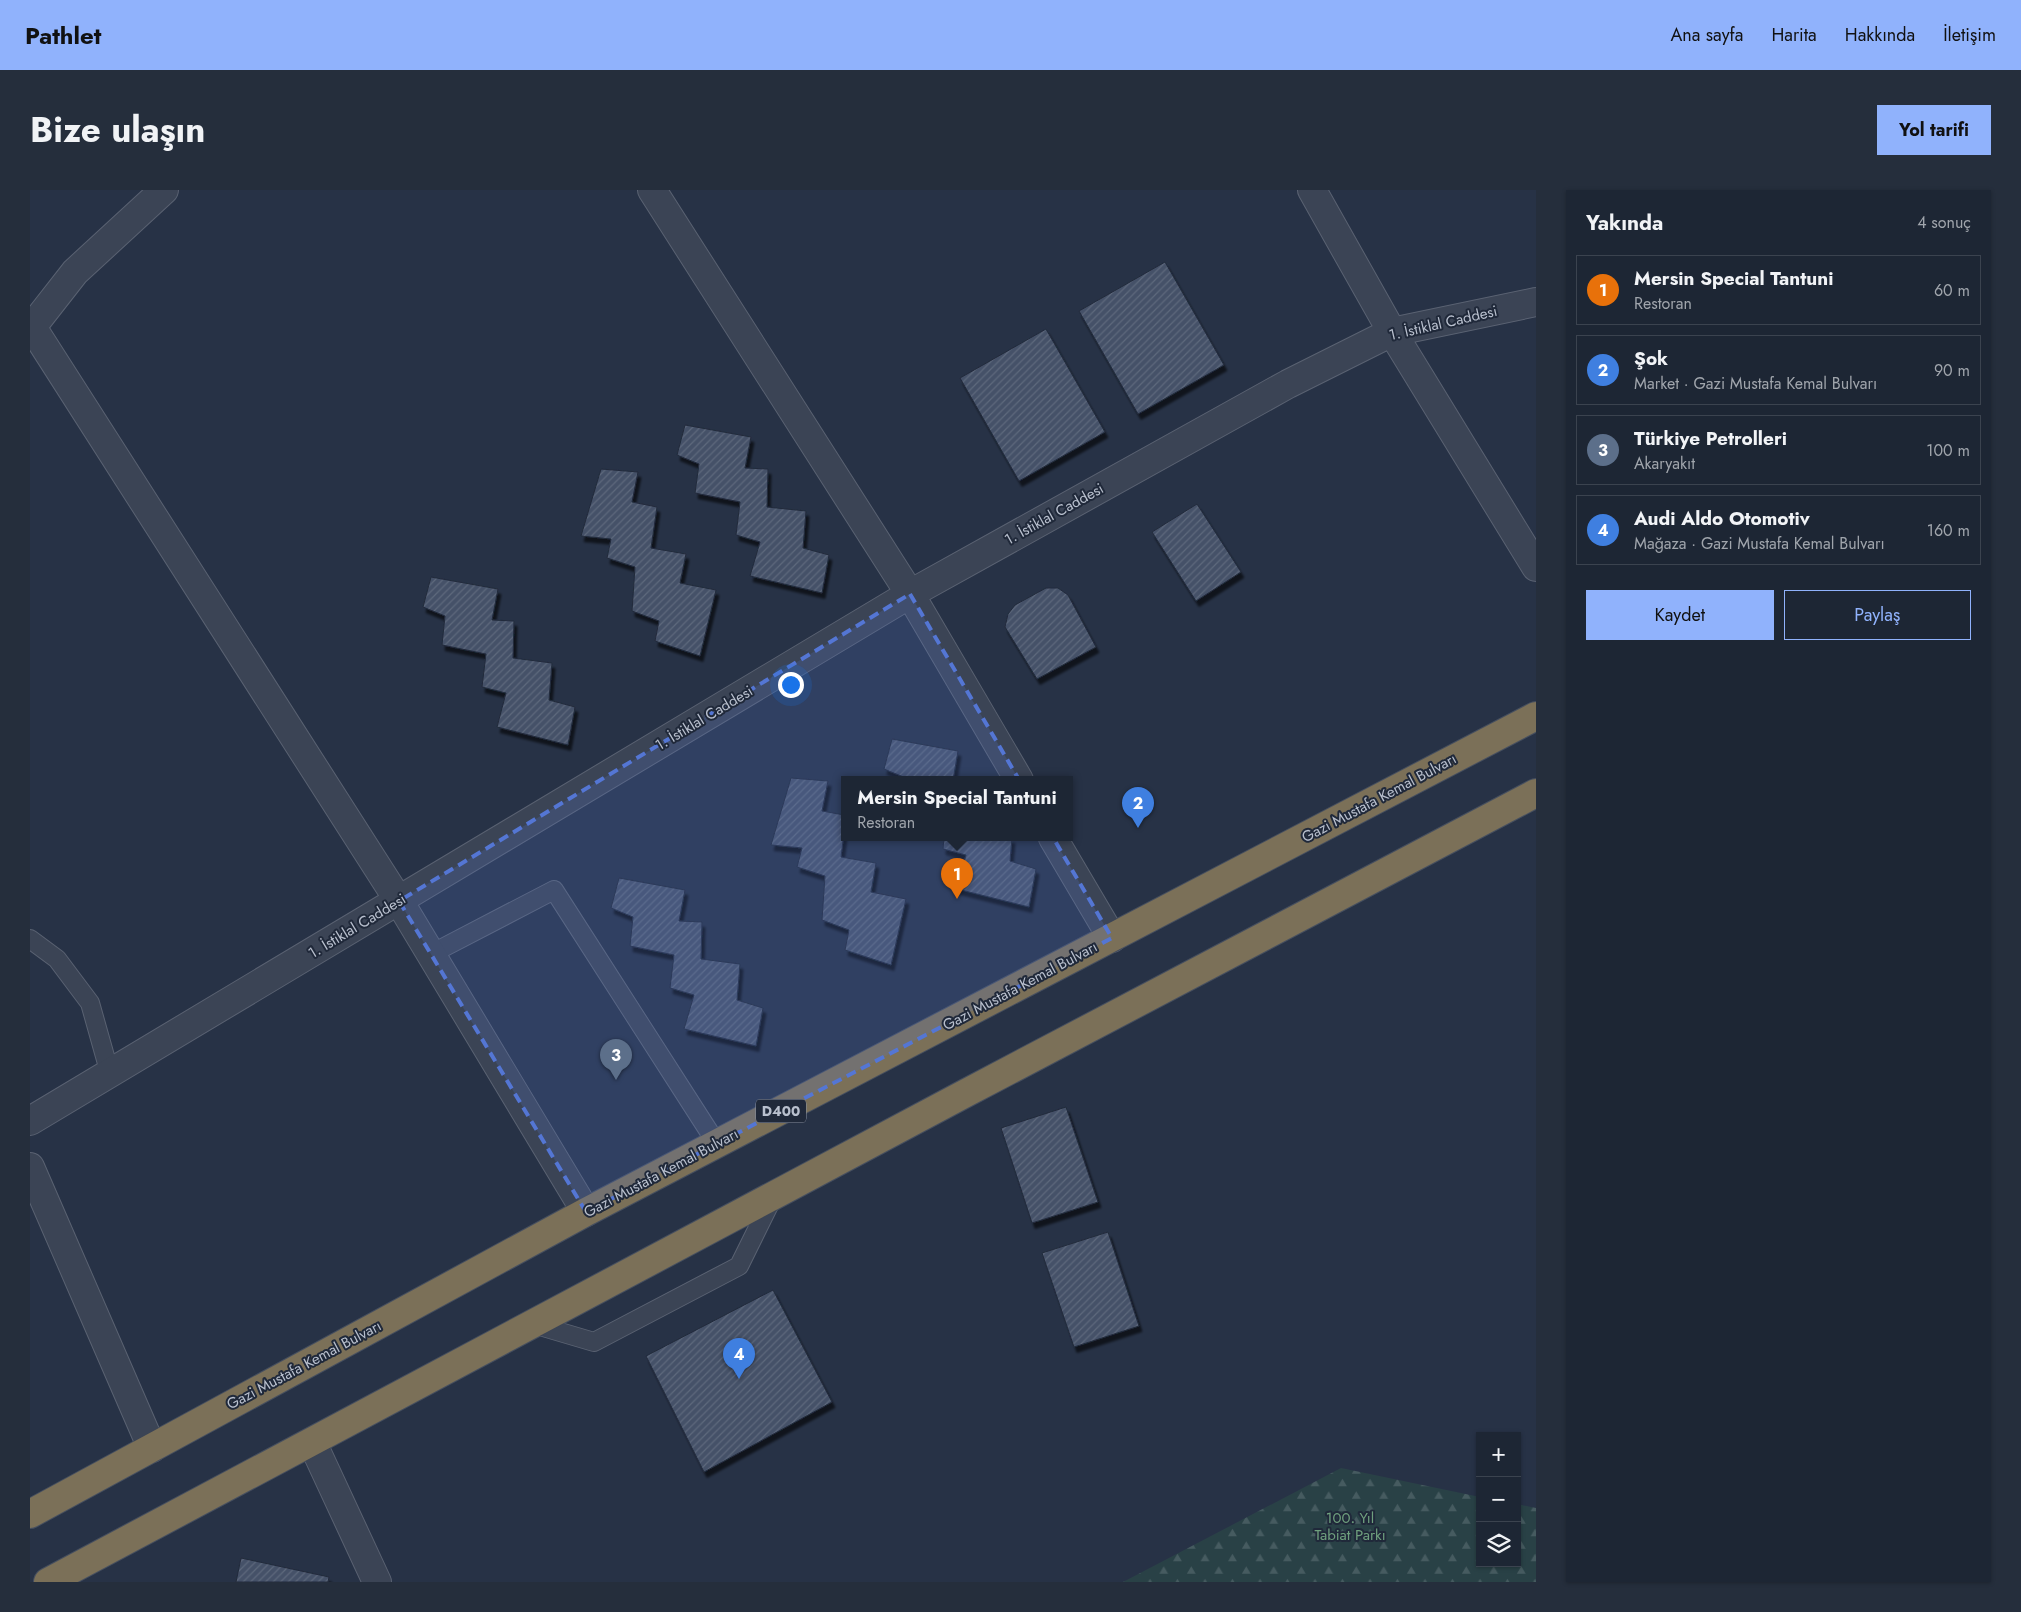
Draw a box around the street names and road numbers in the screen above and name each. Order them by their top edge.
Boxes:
street label: 1. İstiklal Caddesi [1387,300,1499,346]
street label: 1. İstiklal Caddesi [1000,478,1108,550]
street label: 1. İstiklal Caddesi [651,680,757,756]
street label: Gazi Mustafa Kemal Bulvarı [1298,748,1460,848]
street label: 1. İstiklal Caddesi [304,888,410,964]
street label: Gazi Mustafa Kemal Bulvarı [939,936,1101,1036]
road number: D400 [756,1099,806,1122]
street label: Gazi Mustafa Kemal Bulvarı [580,1123,742,1223]
street label: Gazi Mustafa Kemal Bulvarı [223,1315,385,1415]

